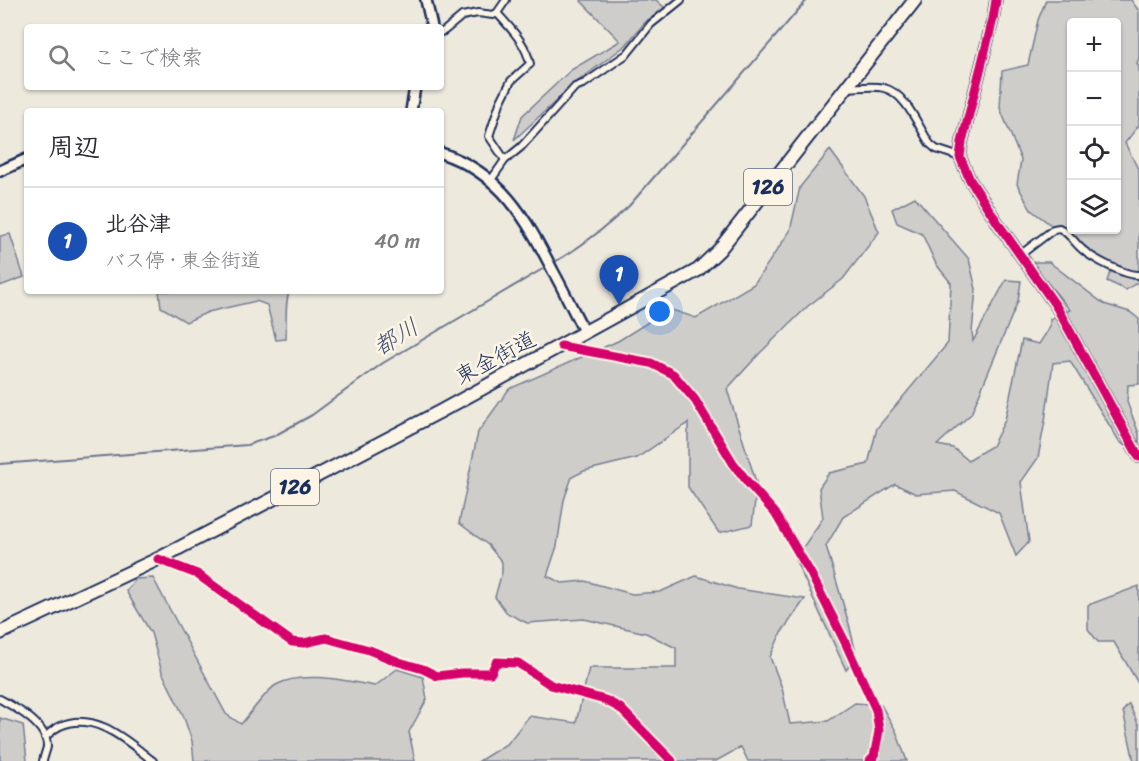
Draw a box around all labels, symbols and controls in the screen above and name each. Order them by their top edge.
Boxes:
map controls [1067,18,1121,234]
button: + [1067,18,1121,72]
search box [24,24,444,90]
text: ここで検索 [93,38,203,77]
icon: search [45,41,78,74]
button: − [1067,72,1121,126]
text: 周辺 [48,124,100,170]
button: locate [1067,126,1121,180]
road number: 126 [744,169,792,205]
button: layers [1067,180,1121,234]
text: 北谷津 [105,204,171,243]
text: 1 [63,224,72,259]
text: 40 m [374,224,420,259]
text: バス停 · 東金街道 [105,243,261,278]
pin: 1 [600,256,638,305]
your location [645,297,674,326]
water label: 都川 [365,307,427,367]
street label: 東金街道 [447,320,543,395]
road number: 126 [271,469,319,505]

